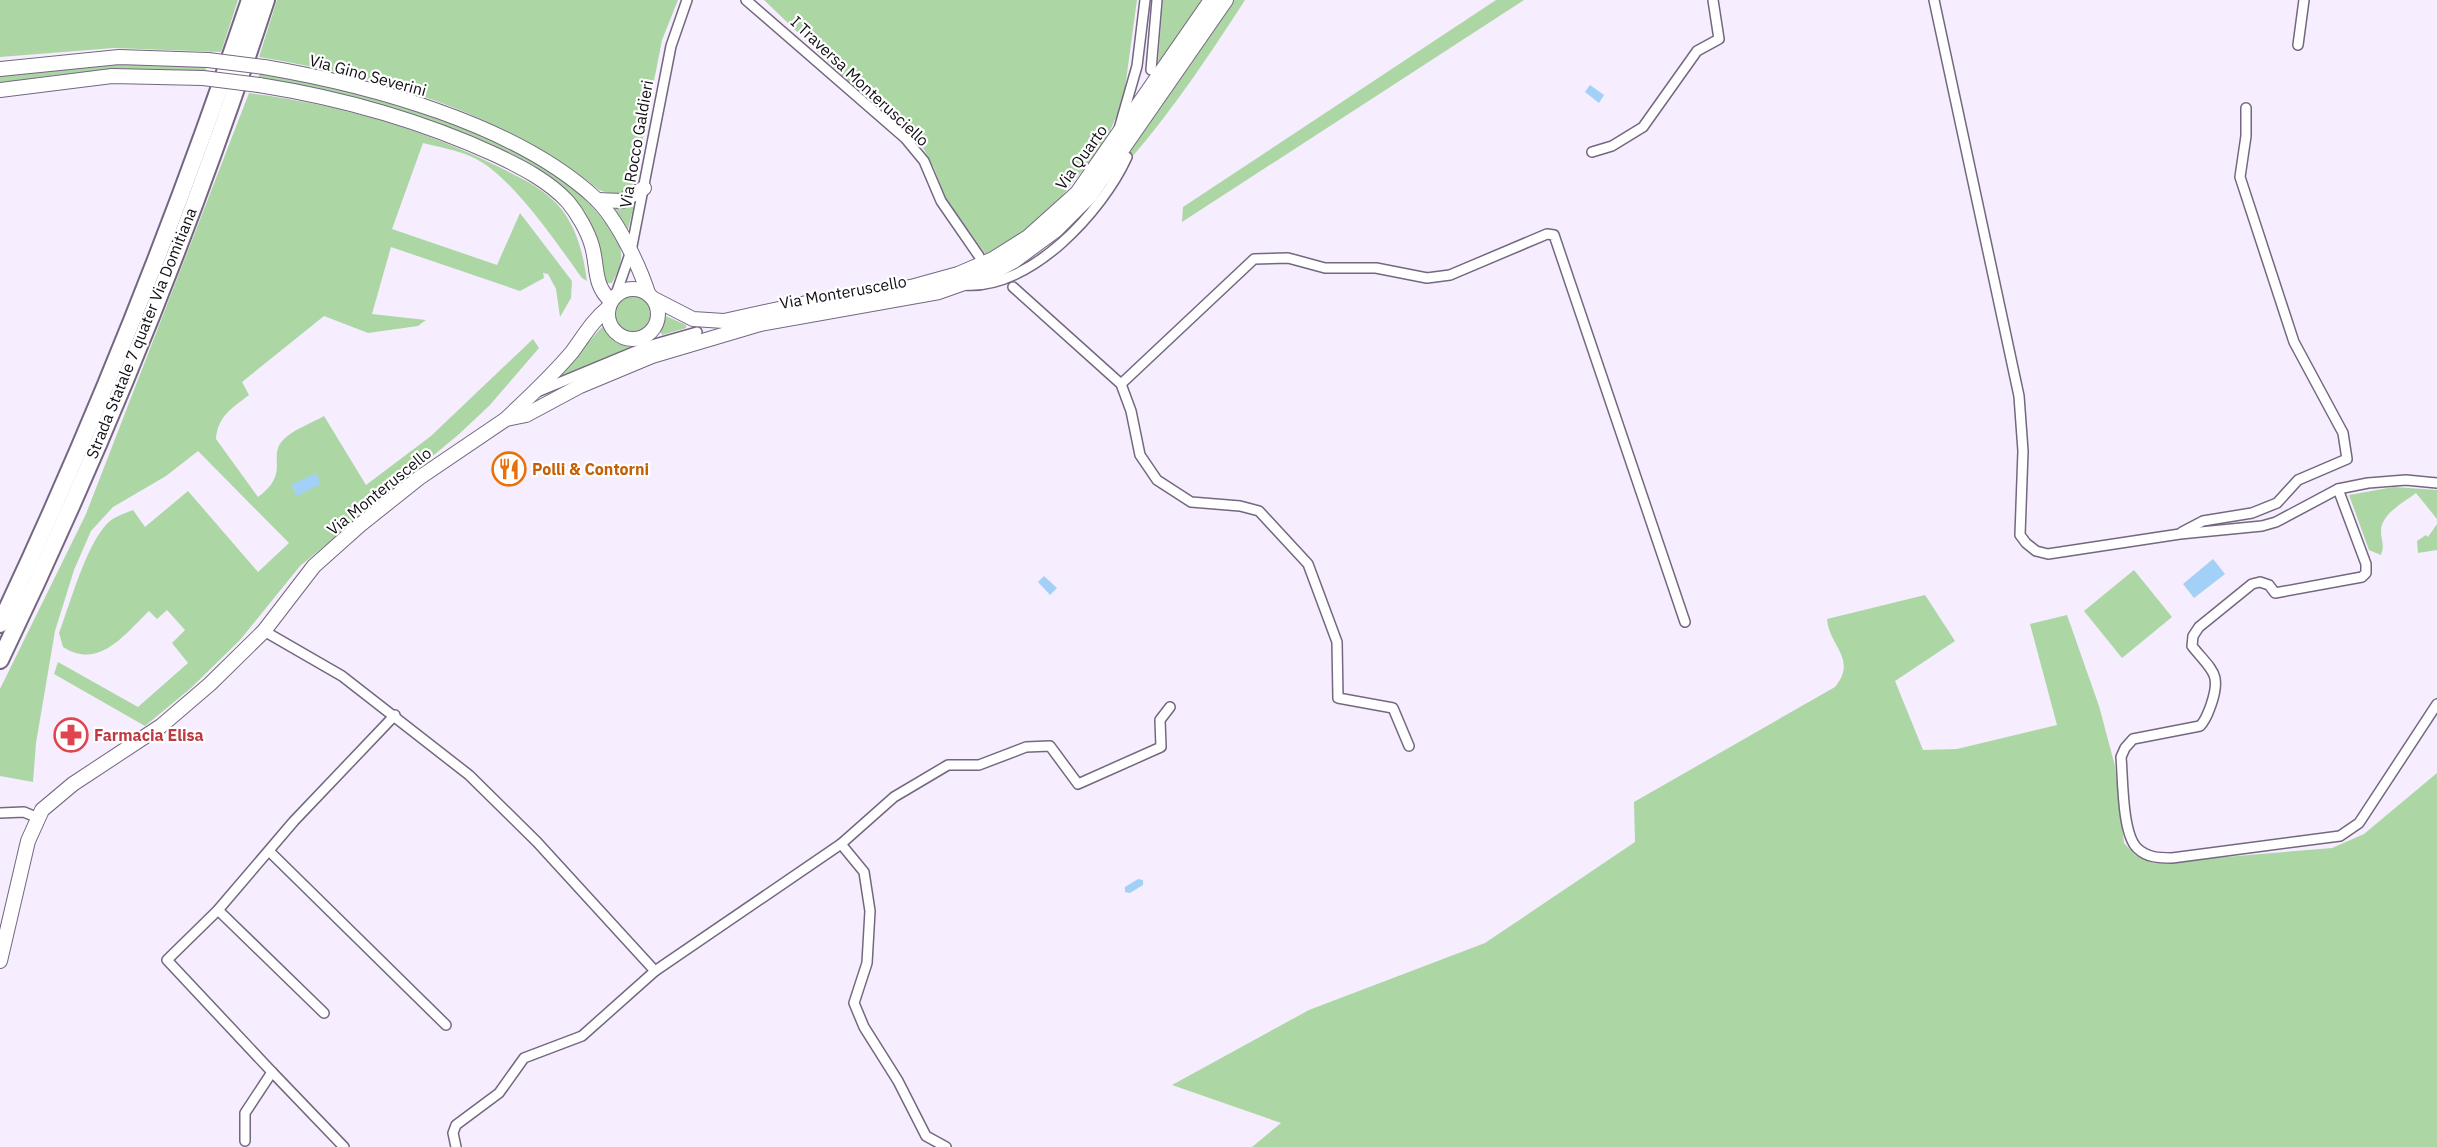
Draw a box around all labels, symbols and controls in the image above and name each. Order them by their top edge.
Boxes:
street label: I Traversa Monterusciello [787,12,933,150]
street label: Via Gino Severini [307,50,429,100]
street label: Via Rocco Galdieri [615,78,657,210]
street label: Via Quarto [1051,121,1111,193]
street label: Strada Statale 7 quater Via Domitiana [81,204,201,462]
street label: Via Monteruscello [778,271,908,313]
street label: Via Monteruscello [323,443,435,539]
restaurant icon: Polli & Contorni [491,451,527,487]
place label: Polli & Contorni [532,459,649,479]
pharmacy icon: Farmacia Elisa [53,717,89,753]
place label: Farmacia Elisa [94,725,204,745]

